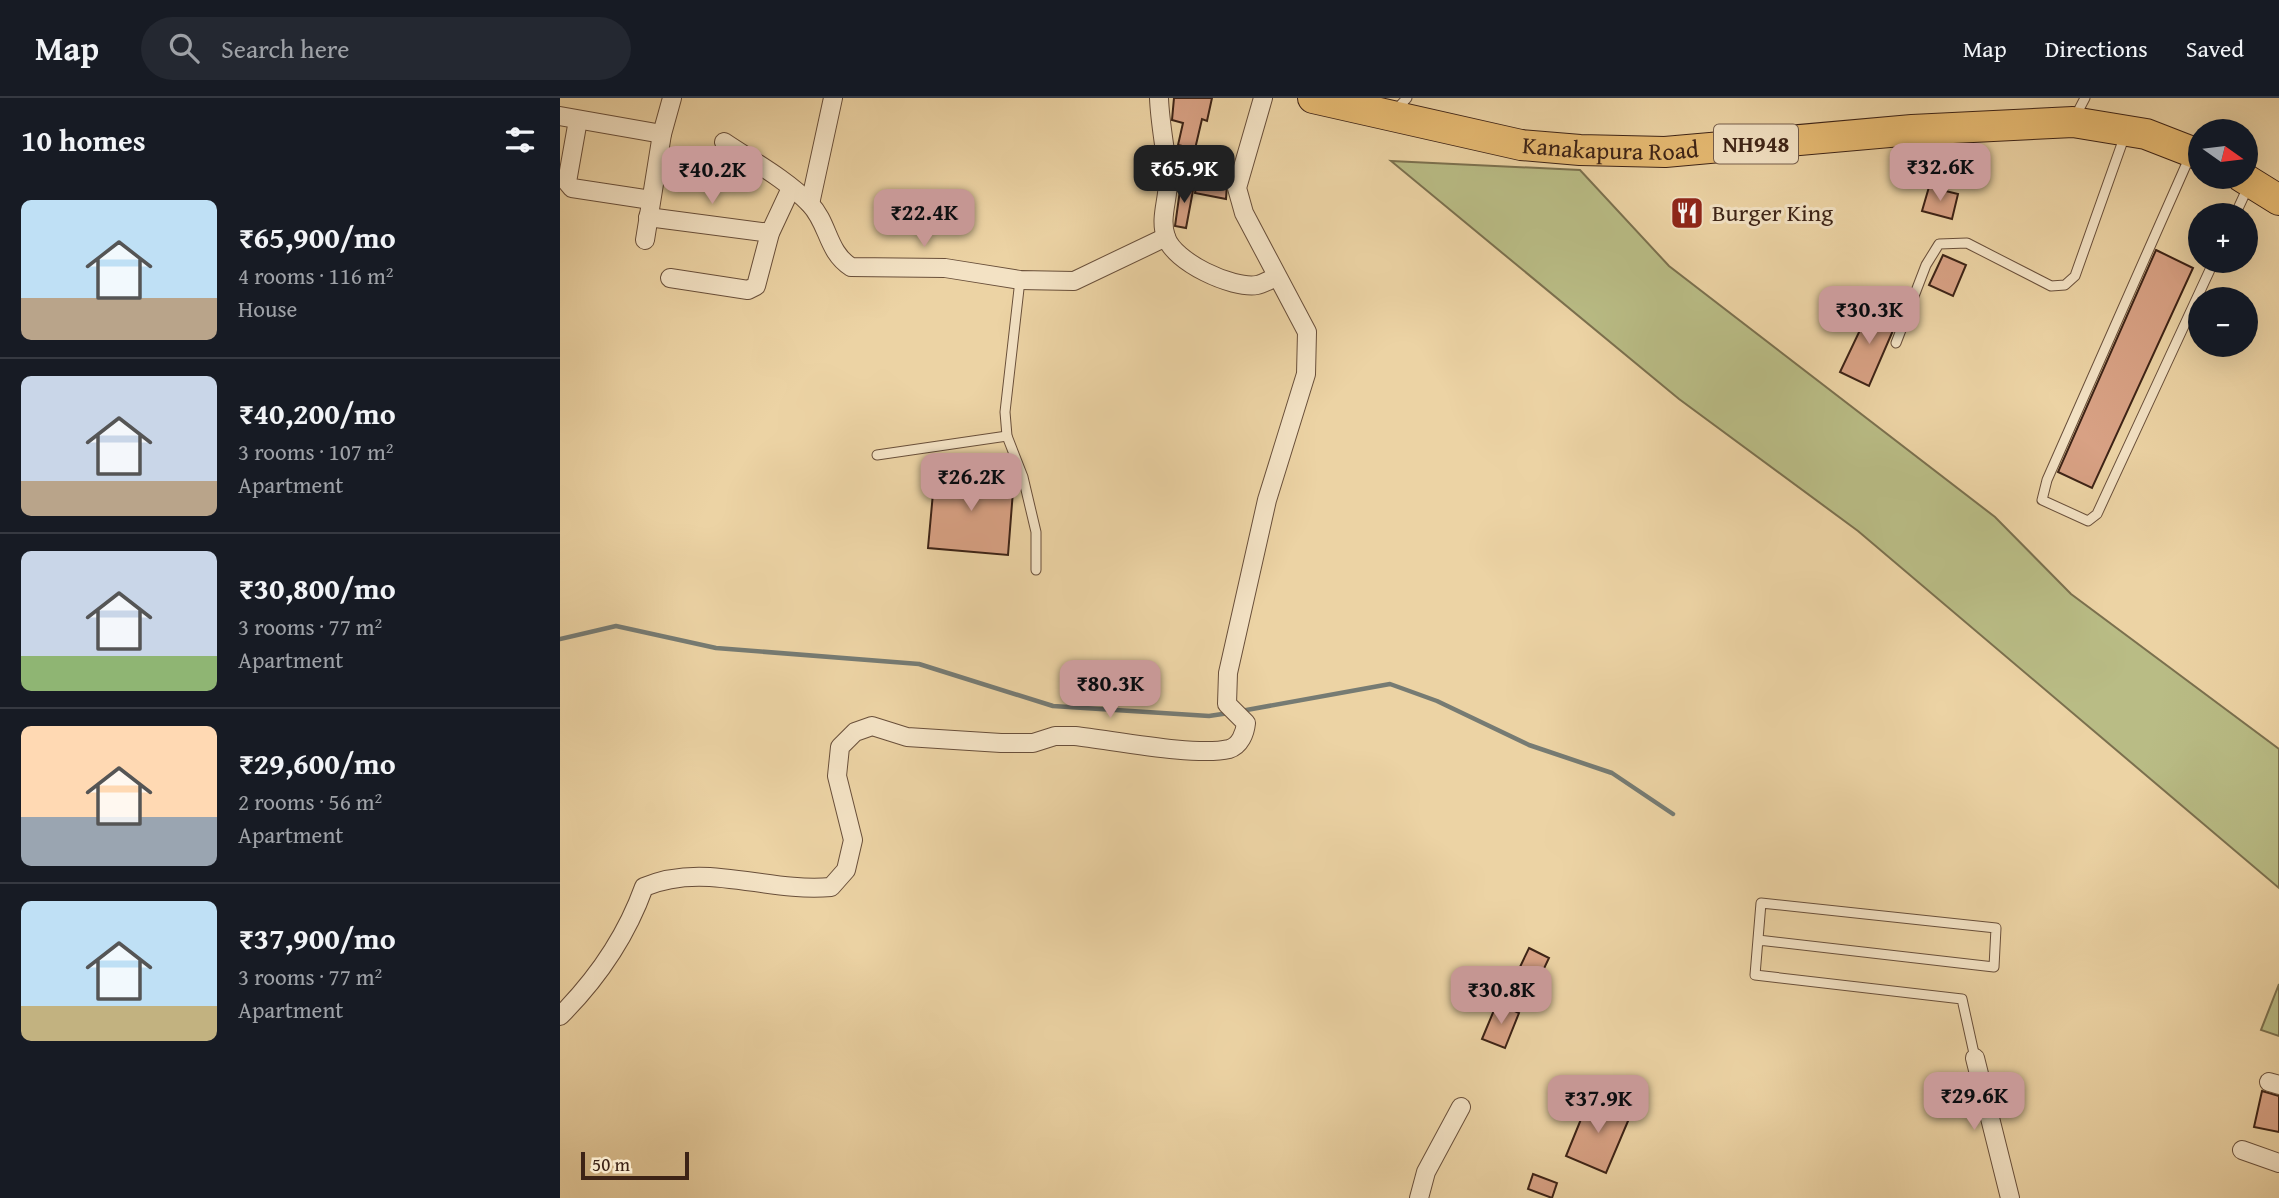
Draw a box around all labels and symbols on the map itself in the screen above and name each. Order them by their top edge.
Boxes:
north arrow [2188,119,2258,189]
road number: NH948 [1714,124,1798,164]
street label: Kanakapura Road [1521,127,1700,169]
pin: ₹32.6K [1883,144,1997,203]
pin: ₹40.2K [655,146,769,206]
pin: ₹65.9K [1127,146,1241,205]
pin: ₹22.4K [867,190,981,249]
restaurant icon: Burger King [1668,194,1706,232]
place label: Burger King [1712,195,1833,230]
pin: ₹30.3K [1812,286,1926,346]
pin: ₹26.2K [914,454,1028,513]
pin: ₹80.3K [1053,660,1167,720]
pin: ₹30.8K [1444,967,1558,1026]
pin: ₹29.6K [1917,1072,2031,1132]
pin: ₹37.9K [1541,1076,1655,1135]
scale bar [581,1149,690,1181]

